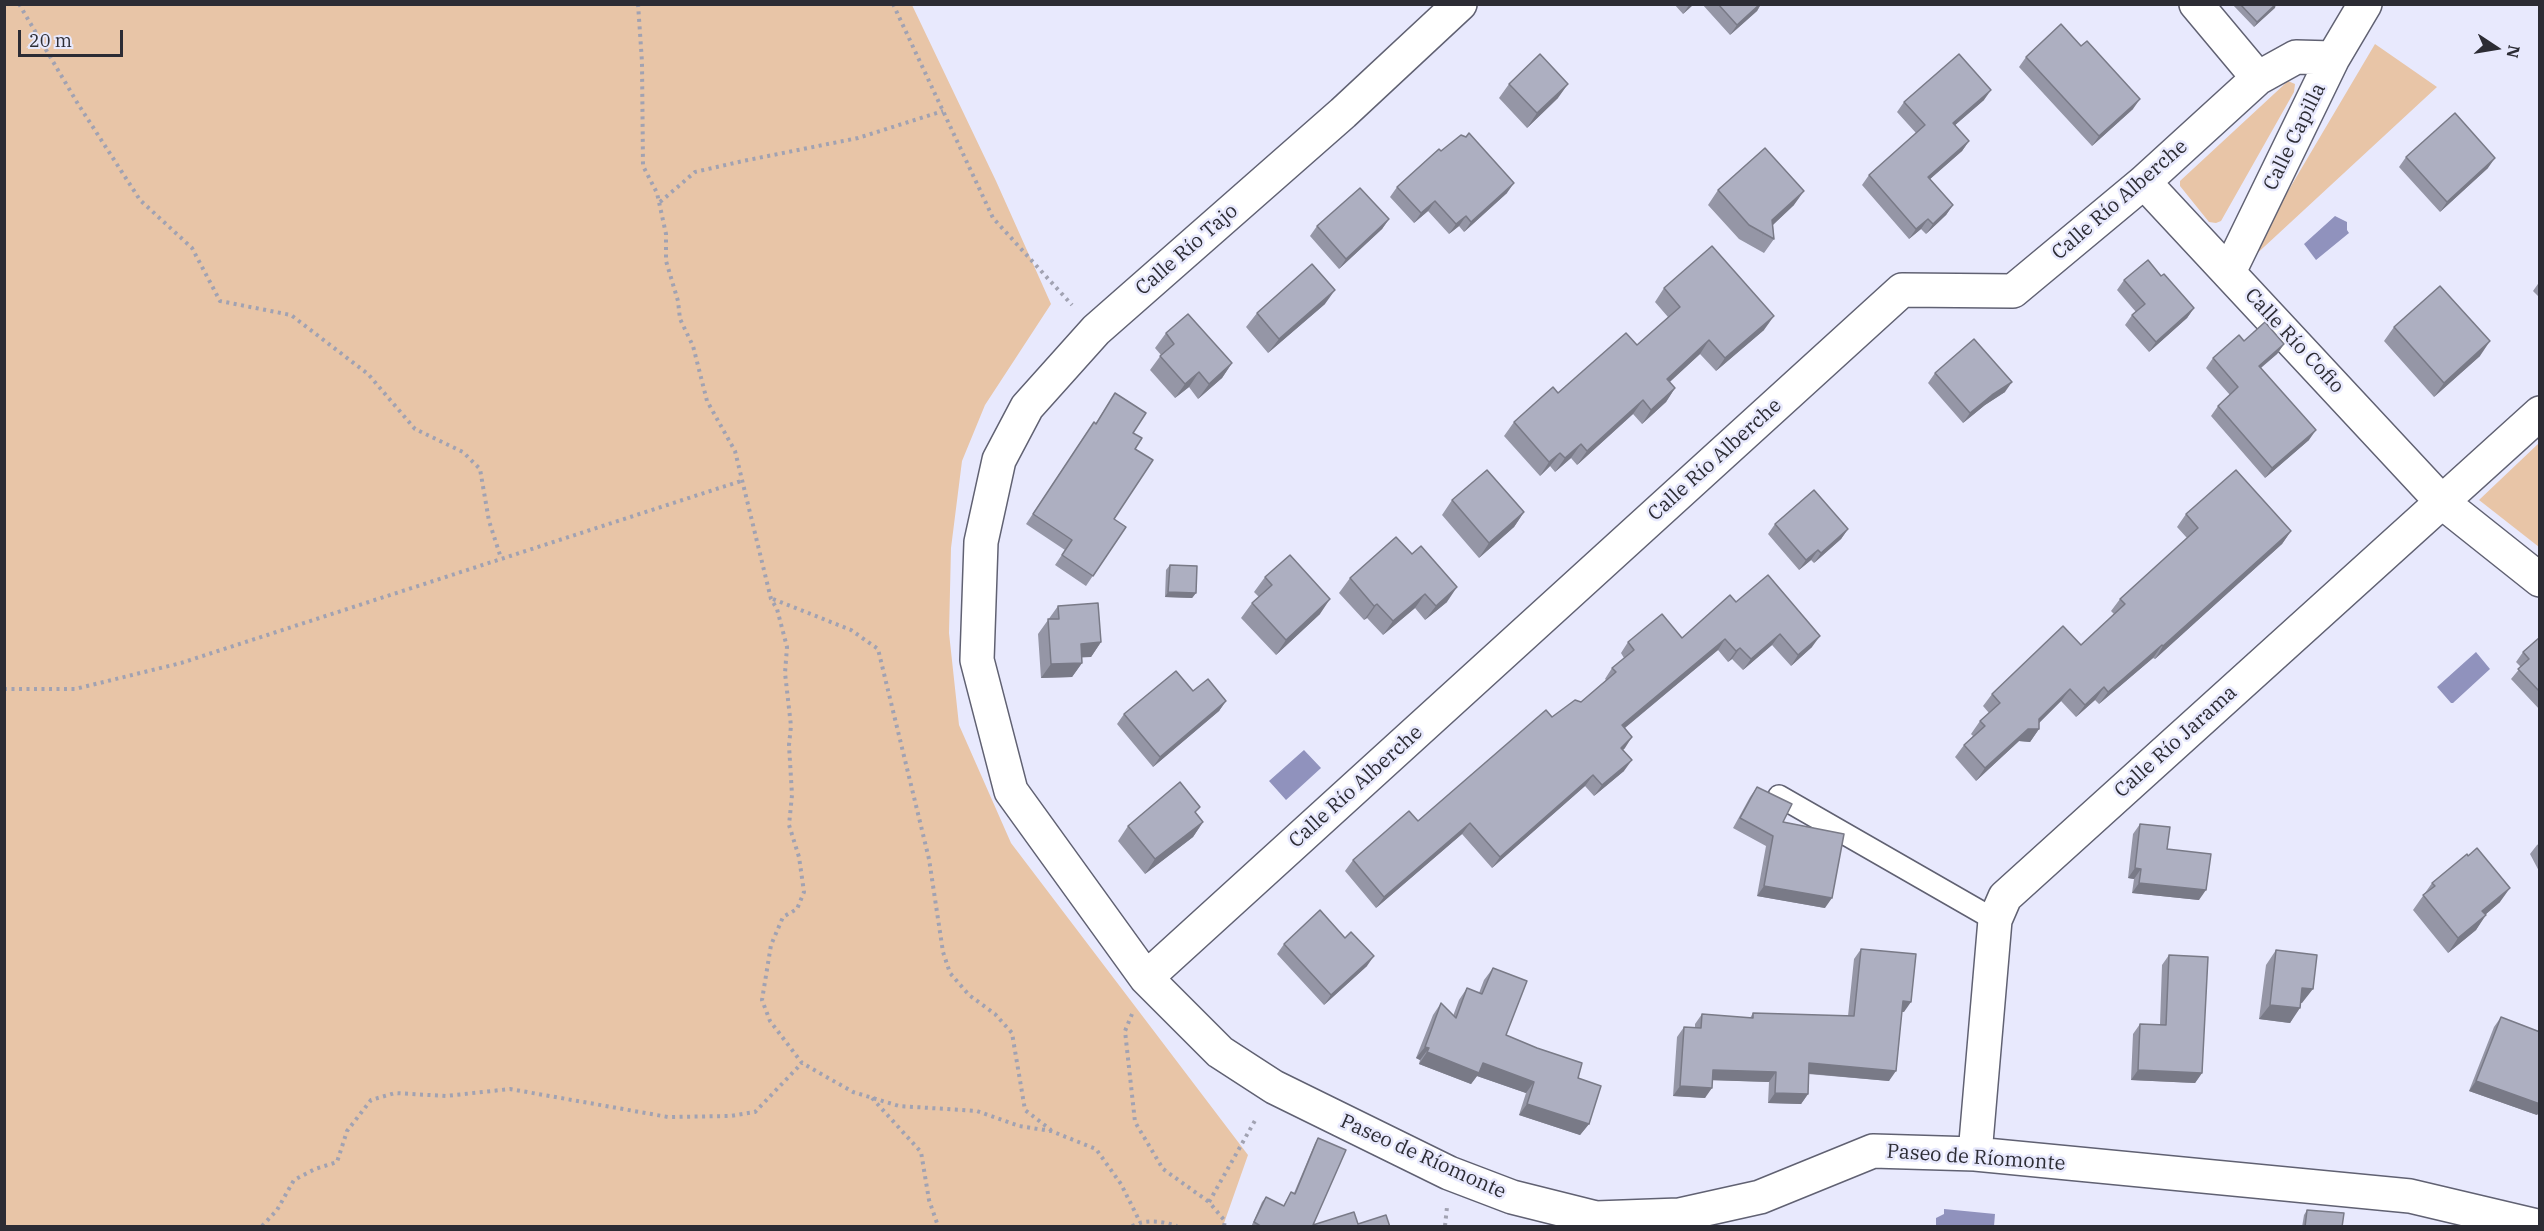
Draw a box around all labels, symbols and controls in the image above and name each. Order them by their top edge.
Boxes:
scale bar [21,18,126,56]
north arrow [2466,18,2526,78]
text: 20 m [29,29,72,52]
text: N [2503,43,2525,60]
street label: Calle Capilla [2259,80,2331,194]
street label: Calle Río Alberche [2047,135,2193,265]
street label: Calle Río Tajo [1131,199,1243,301]
street label: Calle Río Cofio [2239,284,2349,398]
street label: Calle Río Alberche [1643,394,1787,526]
street label: Calle Río Jarama [2110,681,2242,803]
street label: Calle Río Alberche [1284,721,1428,853]
street label: Paseo de Ríomonte [1336,1110,1510,1204]
street label: Paseo de Ríomonte [1886,1140,2066,1176]

